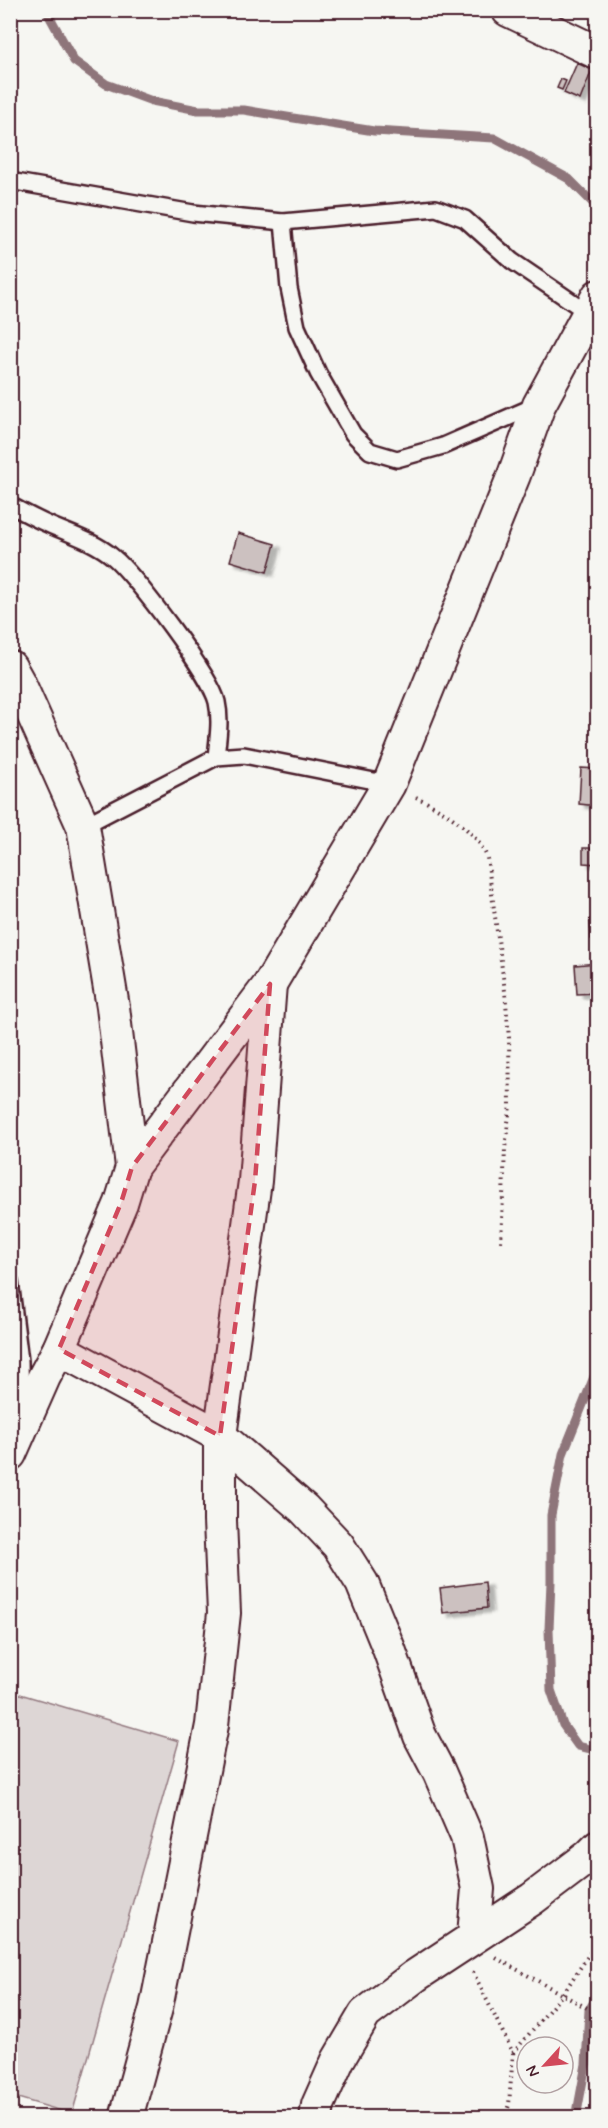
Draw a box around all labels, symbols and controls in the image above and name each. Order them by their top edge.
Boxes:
north arrow [515,2035,575,2095]
text: N [521,2062,545,2081]

